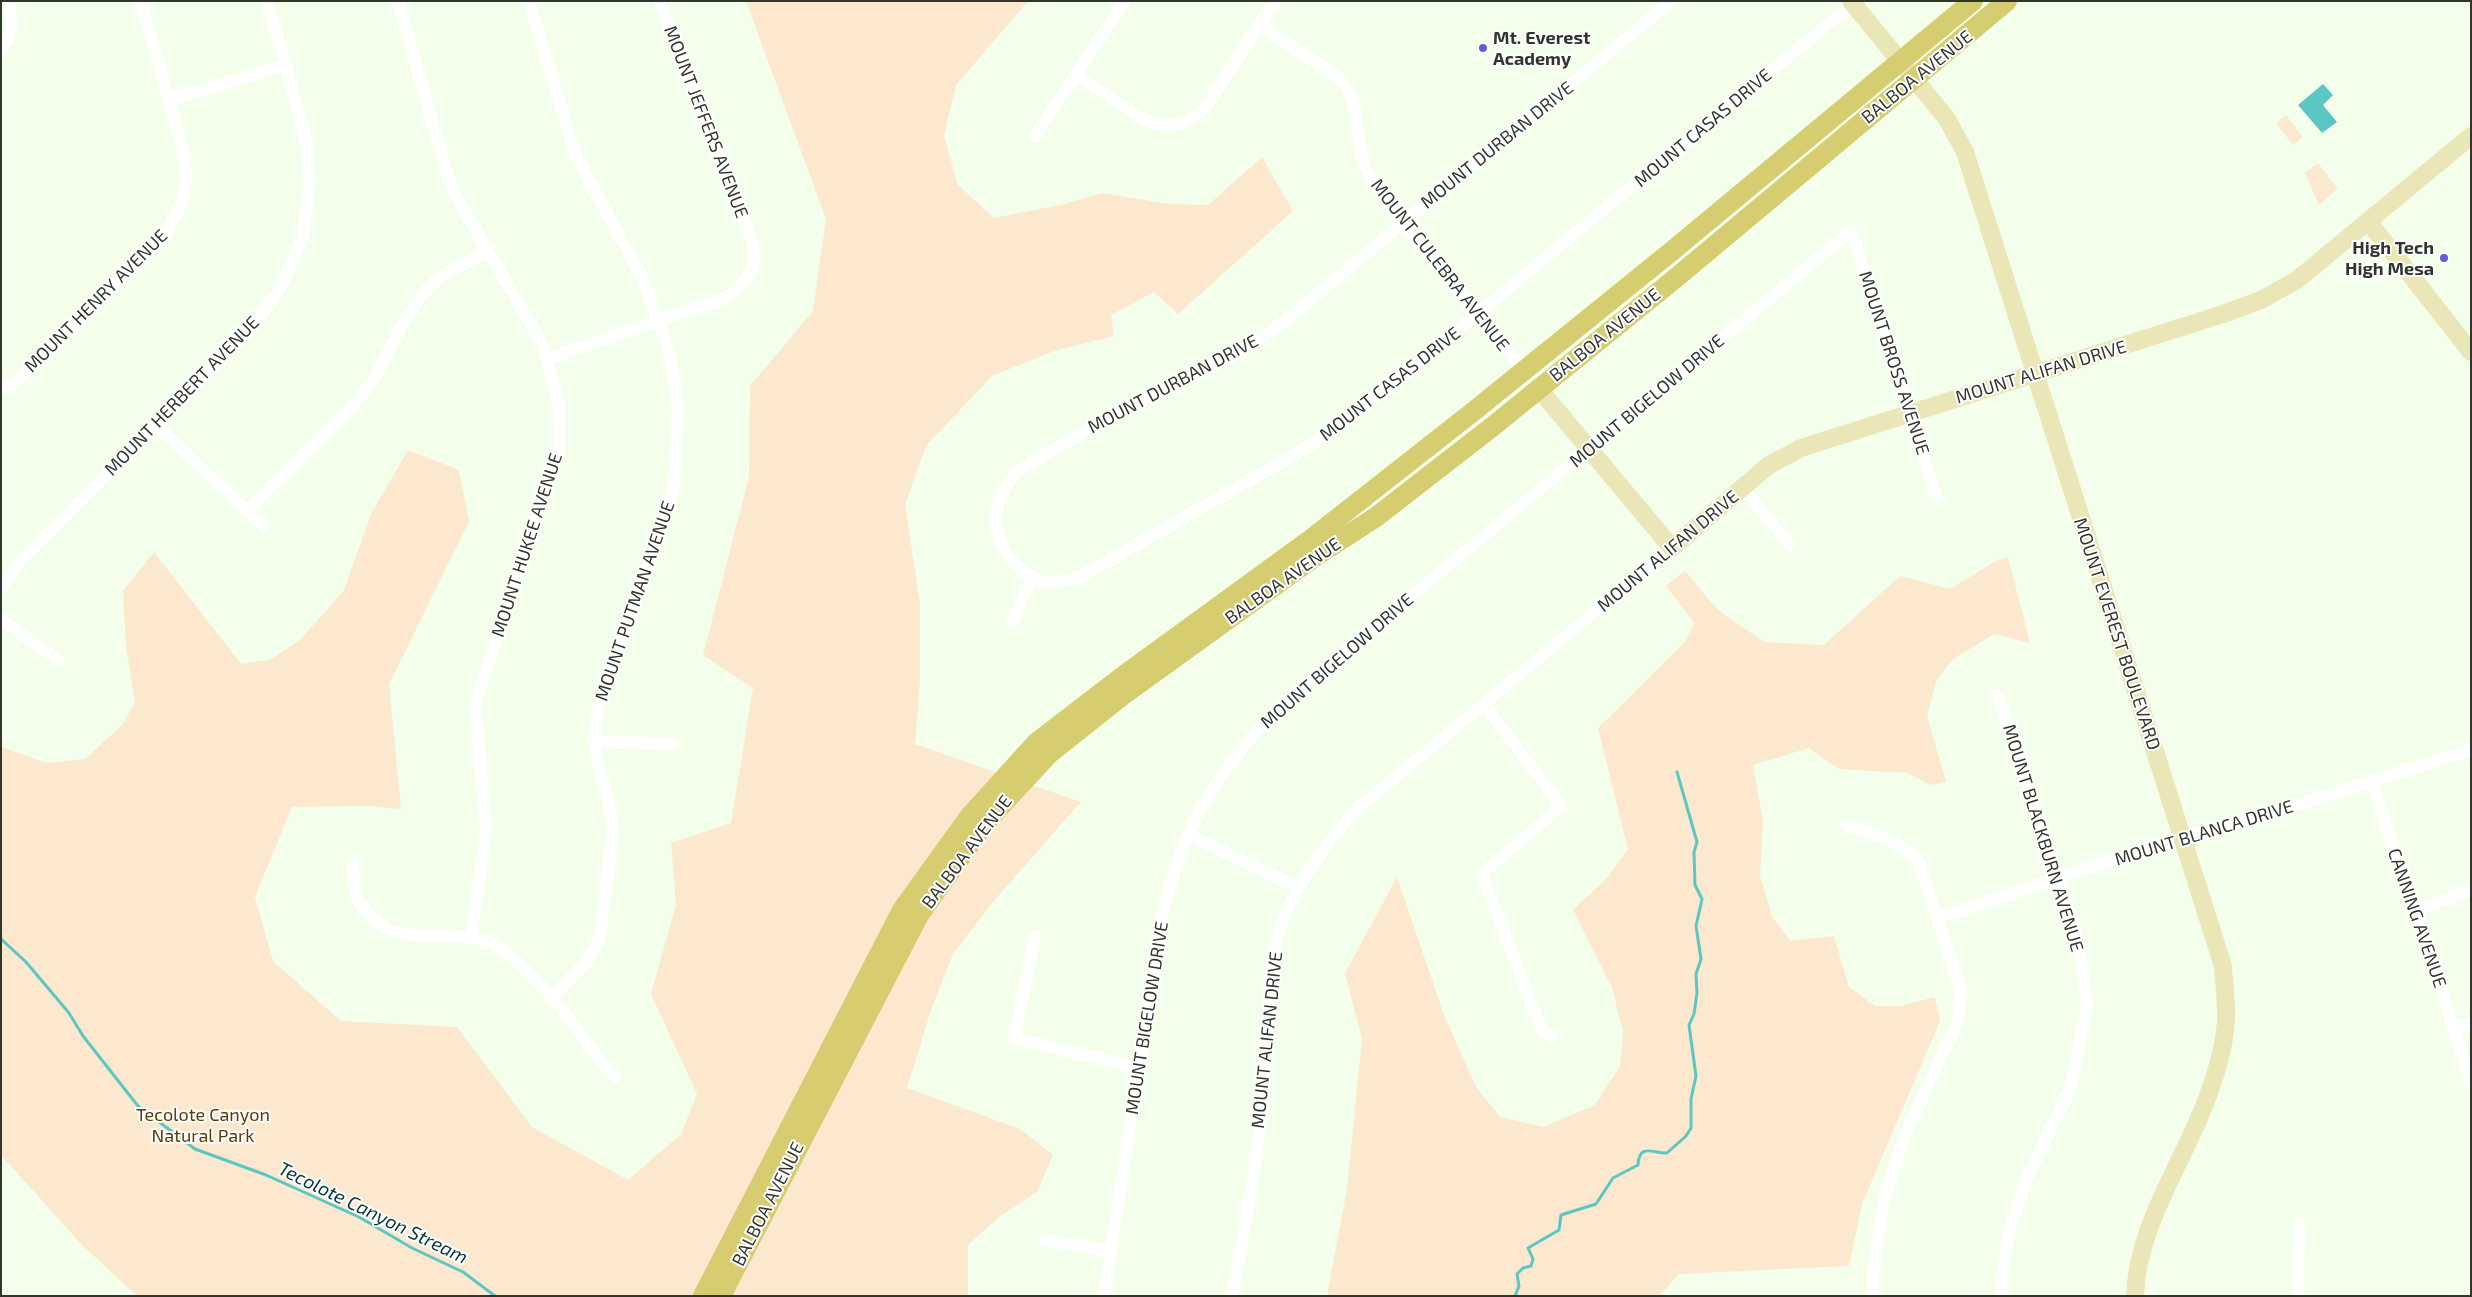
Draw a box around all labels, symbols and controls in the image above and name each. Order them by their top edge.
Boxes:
street label: MOUNT JEFFERS AVENUE [659,23,753,221]
street label: BALBOA AVENUE [1857,26,1977,128]
place label: Mt. Everest Academy [1493,27,1590,70]
marker: Mt. Everest Academy [1477,42,1489,54]
street label: MOUNT CASAS DRIVE [1630,64,1776,192]
street label: MOUNT DURBAN DRIVE [1416,77,1578,213]
street label: MOUNT CULEBRA AVENUE [1366,175,1514,355]
street label: MOUNT HENRY AVENUE [20,225,172,377]
place label: High Tech High Mesa [2345,237,2434,280]
marker: High Tech High Mesa [2438,252,2450,264]
street label: MOUNT BROSS AVENUE [1854,268,1934,458]
street label: BALBOA AVENUE [1545,284,1665,386]
street label: MOUNT HERBERT AVENUE [100,312,264,480]
street label: MOUNT CASAS DRIVE [1315,322,1465,446]
street label: MOUNT DURBAN DRIVE [1084,330,1262,438]
street label: MOUNT BIGELOW DRIVE [1565,330,1729,472]
street label: MOUNT ALIFAN DRIVE [1953,336,2129,408]
street label: MOUNT HUKEE AVENUE [487,450,567,640]
street label: MOUNT ALIFAN DRIVE [1593,486,1743,616]
street label: MOUNT PUTMAN AVENUE [591,498,679,704]
street label: MOUNT EVEREST BOULEVARD [2069,515,2165,753]
street label: BALBOA AVENUE [1221,533,1345,629]
street label: MOUNT BIGELOW DRIVE [1256,589,1418,733]
street label: MOUNT BLACKBURN AVENUE [1998,722,2088,954]
street label: BALBOA AVENUE [917,791,1017,913]
street label: MOUNT BLANCA DRIVE [2112,796,2296,870]
street label: CANNING AVENUE [2383,845,2451,991]
street label: MOUNT BIGELOW DRIVE [1121,920,1173,1116]
street label: MOUNT ALIFAN DRIVE [1247,951,1287,1129]
park label: Tecolote Canyon Natural Park [136,1104,270,1146]
street label: BALBOA AVENUE [727,1138,809,1270]
water label: Tecolote Canyon Stream [274,1157,472,1269]

